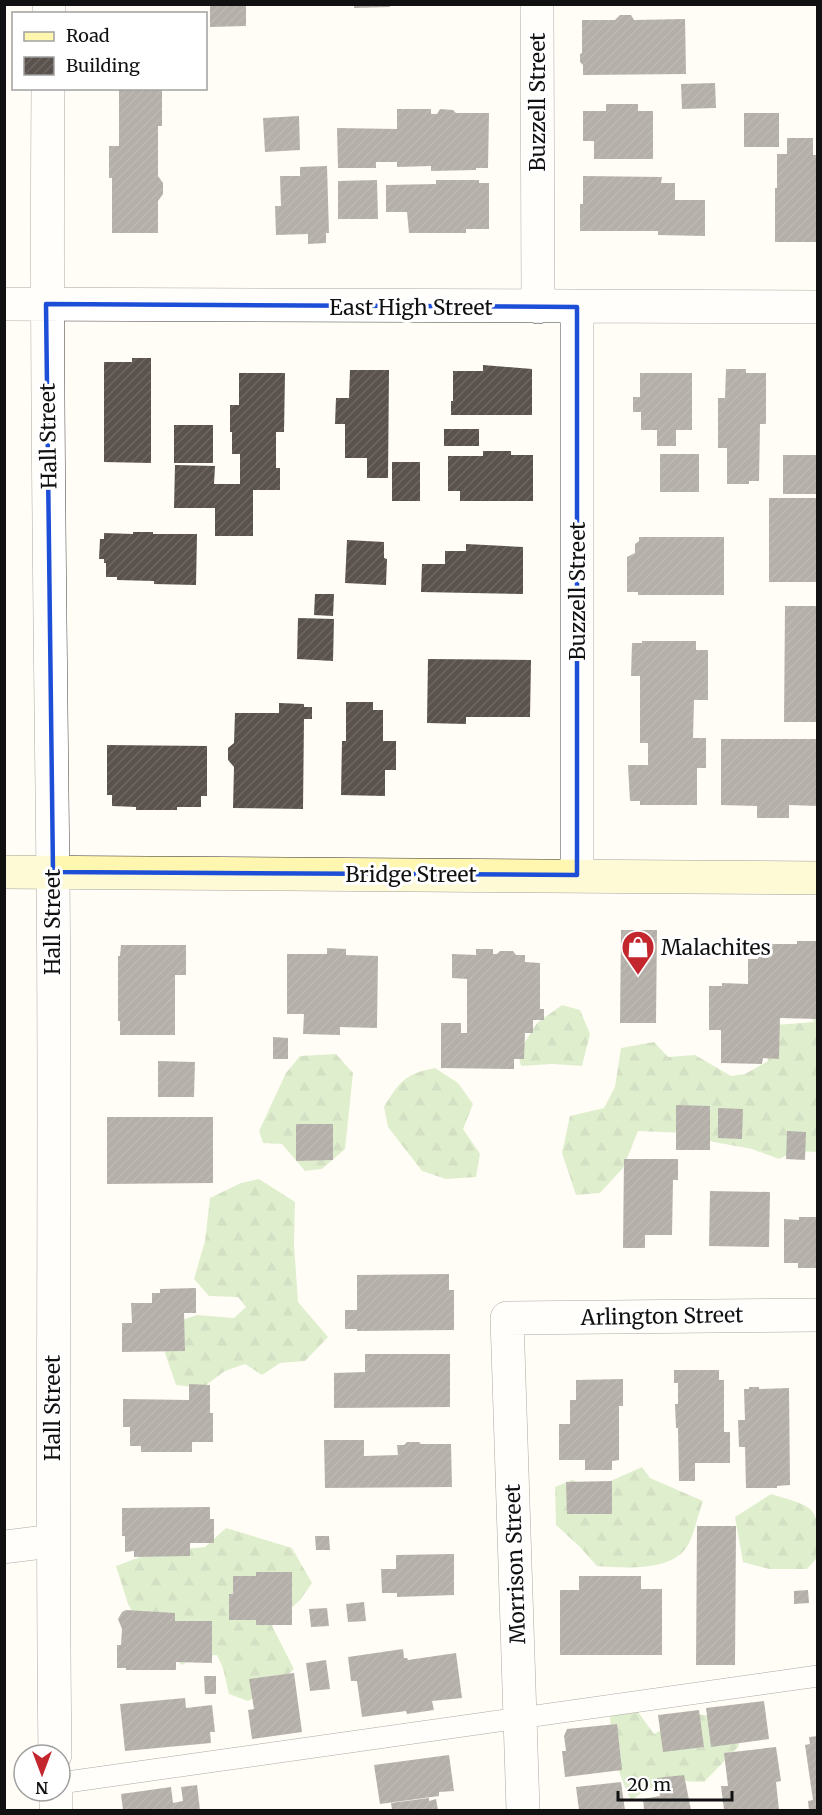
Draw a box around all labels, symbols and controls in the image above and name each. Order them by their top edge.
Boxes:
legend [12,12,207,90]
text: Road [66,24,110,47]
street label: Buzzell Street [524,32,551,172]
text: Building [66,54,140,77]
street label: East High Street [329,294,493,321]
street label: Hall Street [34,383,62,489]
street label: Buzzell Street [564,521,591,661]
street label: Bridge Street [345,861,477,888]
street label: Hall Street [39,869,66,975]
shop icon: Malachites [620,929,656,976]
place label: Malachites [661,934,771,961]
street label: Arlington Street [579,1301,744,1331]
street label: Hall Street [39,1355,66,1461]
street label: Morrison Street [499,1484,531,1644]
north arrow [12,1743,72,1803]
scale bar [618,1764,732,1802]
text: 20 m [627,1773,671,1796]
text: N [35,1778,48,1798]

